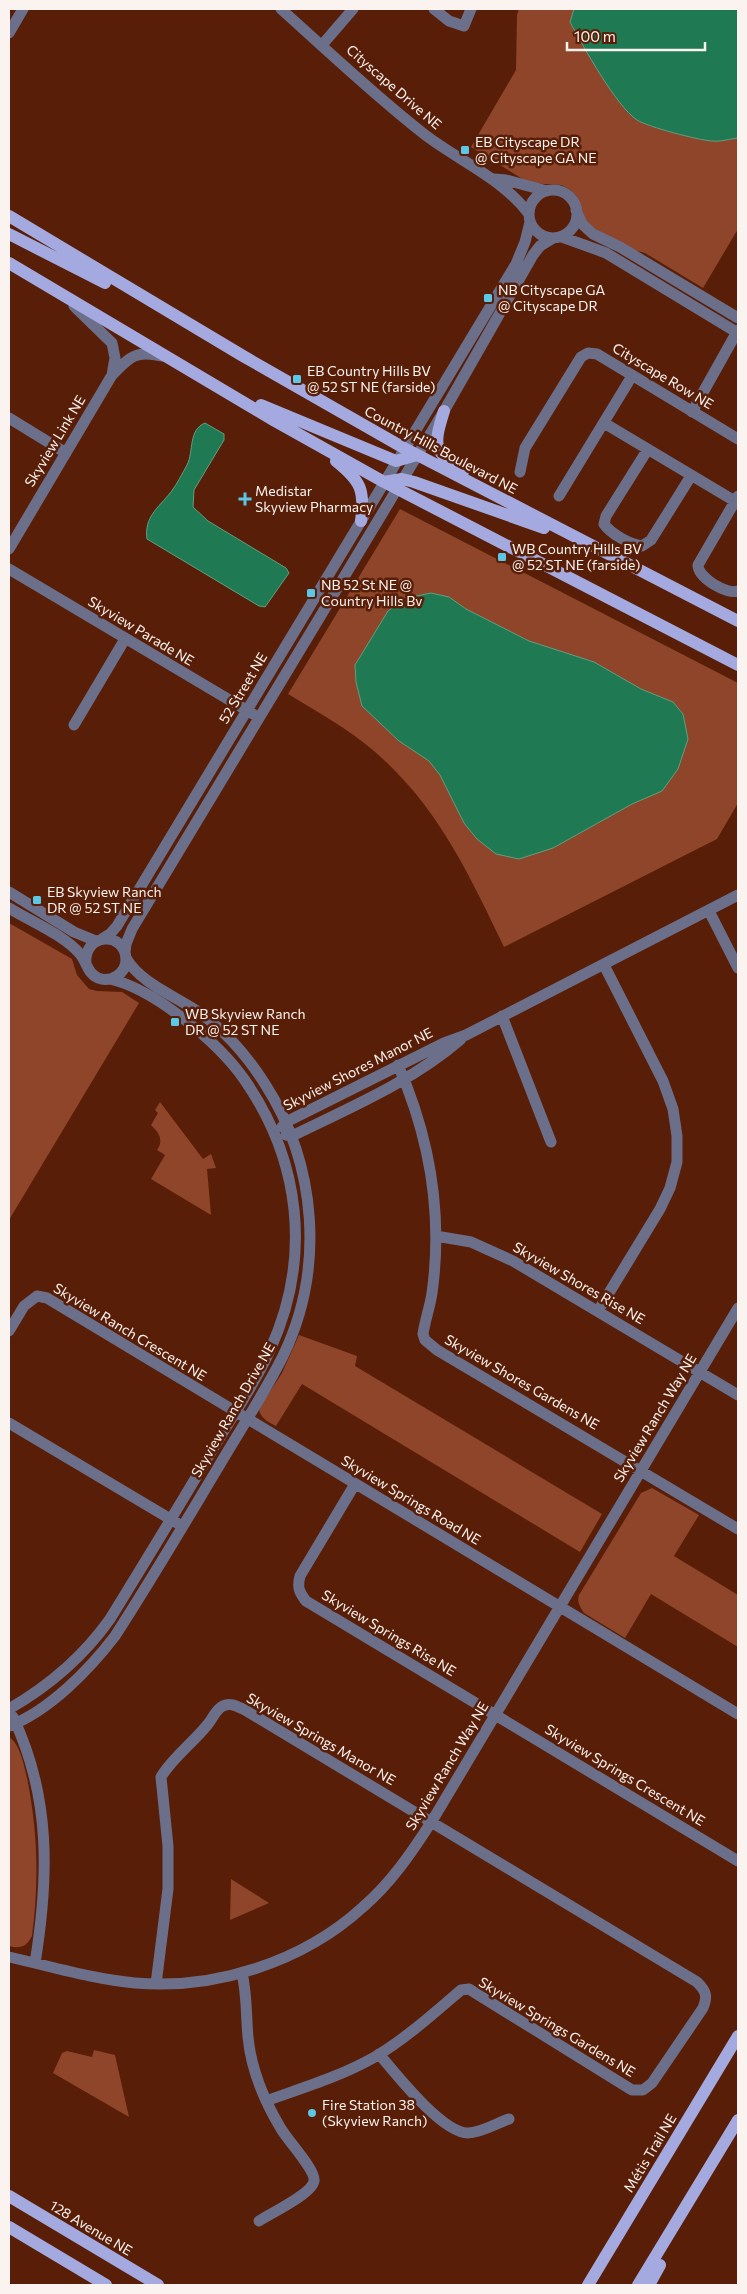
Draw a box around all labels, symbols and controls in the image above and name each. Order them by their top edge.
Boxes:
scale bar [567,20,704,52]
text: 100 m [574,27,616,45]
street label: Cityscape Drive NE [343,41,445,133]
place label: EB Cityscape DR @ Cityscape GA NE [475,133,597,166]
marker: EB Cityscape DR @ Cityscape GA NE [459,144,471,156]
place label: NB Cityscape GA @ Cityscape DR [498,281,606,314]
marker: NB Cityscape GA @ Cityscape DR [482,292,494,304]
street label: Cityscape Row NE [610,339,717,412]
place label: EB Country Hills BV @ 52 ST NE (farside) [307,362,435,395]
marker: EB Country Hills BV @ 52 ST NE (farside) [291,373,303,385]
street label: Skyview Link NE [21,392,89,490]
street label: Country Hills Boulevard NE [362,402,521,497]
place label: Medistar Skyview Pharmacy [255,482,373,515]
marker: Medistar Skyview Pharmacy [239,493,251,505]
place label: WB Country Hills BV @ 52 ST NE (farside) [512,540,642,573]
marker: WB Country Hills BV @ 52 ST NE (farside) [496,551,508,563]
place label: NB 52 St NE @ Country Hills Bv [321,576,422,609]
marker: NB 52 St NE @ Country Hills Bv [305,587,317,599]
street label: Skyview Parade NE [85,592,197,669]
street label: 52 Street NE [215,649,270,726]
place label: EB Skyview Ranch DR @ 52 ST NE [47,883,162,916]
marker: EB Skyview Ranch DR @ 52 ST NE [31,894,43,906]
place label: WB Skyview Ranch DR @ 52 ST NE [185,1005,306,1038]
marker: WB Skyview Ranch DR @ 52 ST NE [169,1016,181,1028]
street label: Skyview Shores Manor NE [280,1023,435,1114]
street label: Skyview Shores Rise NE [510,1238,648,1327]
street label: Skyview Ranch Crescent NE [51,1279,210,1384]
street label: Skyview Shores Gardens NE [442,1330,603,1433]
street label: Skyview Ranch Drive NE [187,1339,278,1480]
street label: Skyview Ranch Way NE [609,1350,700,1485]
street label: Skyview Springs Road NE [339,1451,484,1548]
street label: Skyview Springs Rise NE [319,1586,459,1679]
street label: Skyview Springs Manor NE [244,1689,399,1788]
street label: Skyview Ranch Way NE [401,1698,492,1833]
street label: Skyview Springs Crescent NE [542,1720,708,1829]
street label: Skyview Springs Gardens NE [476,1973,639,2080]
place label: Fire Station 38 (Skyview Ranch) [322,2096,427,2129]
marker: Fire Station 38 (Skyview Ranch) [306,2107,318,2119]
street label: Métis Trail NE [620,2111,680,2195]
street label: 128 Avenue NE [47,2196,136,2259]

